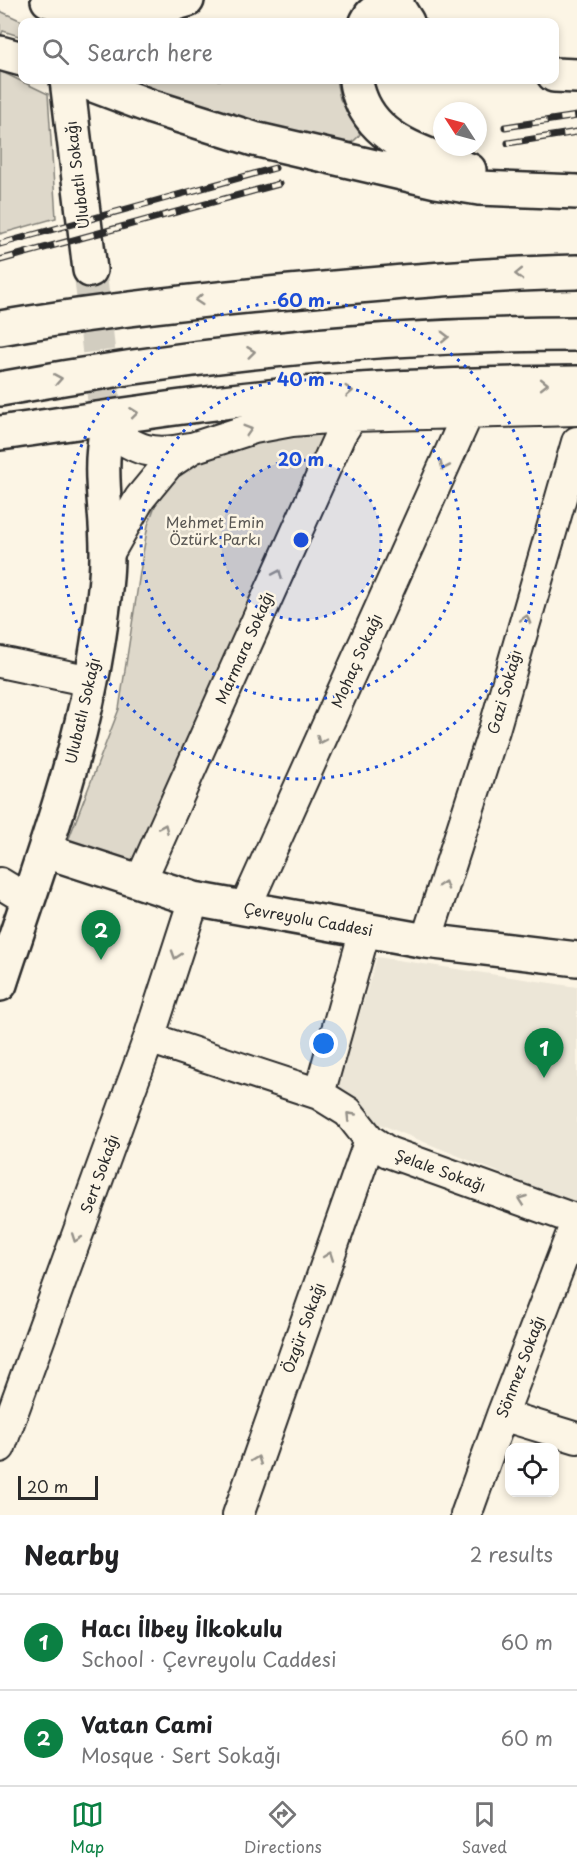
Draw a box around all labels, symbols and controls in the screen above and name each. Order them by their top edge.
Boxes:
search box [18,18,559,84]
icon: search [39,35,72,68]
text: Search here [87,35,213,68]
north arrow [433,102,487,156]
street label: Ulubatlı Sokağı [58,120,95,231]
one-way arrow [514,267,523,280]
text: 60 m [277,286,325,313]
one-way arrow [194,293,203,306]
one-way arrow [441,331,450,343]
one-way arrow [246,347,255,359]
text: 40 m [277,365,325,392]
one-way arrow [52,373,62,386]
one-way arrow [539,378,548,390]
one-way arrow [345,384,354,397]
one-way arrow [130,407,139,419]
one-way arrow [242,425,252,437]
text: 20 m [278,445,324,472]
one-way arrow [440,460,452,471]
park label: Mehmet Emin Öztürk Parkı [166,510,264,550]
centre of rings [291,530,311,550]
one-way arrow [271,569,283,580]
street label: Marmara Sokağı [208,587,279,707]
street label: Mohaç Sokağı [324,609,387,711]
one-way arrow [519,614,532,624]
street label: Gazi Sokağı [481,647,527,737]
street label: Ulubatlı Sokağı [58,655,105,766]
one-way arrow [316,733,328,744]
one-way arrow [156,824,168,835]
one-way arrow [437,880,449,891]
street label: Çevreyolu Caddesi [242,896,375,941]
pin: 2 [82,910,120,960]
one-way arrow [171,949,183,960]
pin: 1 [524,1028,564,1078]
your location [309,1029,338,1058]
one-way arrow [346,1113,357,1123]
street label: Sert Sokağı [74,1131,124,1216]
street label: Şelale Sokağı [392,1142,489,1197]
one-way arrow [517,1195,528,1208]
one-way arrow [71,1232,84,1243]
one-way arrow [322,1251,335,1262]
street label: Özgür Sokağı [276,1279,330,1376]
street label: Sönmez Sokağı [490,1312,550,1421]
map controls [505,1443,559,1497]
button: locate [505,1443,559,1497]
one-way arrow [250,1455,263,1466]
scale bar [18,1473,98,1500]
text: 20 m [27,1474,68,1498]
text: Nearby [24,1535,119,1574]
text: 2 results [470,1539,553,1569]
text: Hacı İlbey İlkokulu [81,1611,283,1644]
text: 1 [39,1627,48,1657]
text: 60 m [501,1627,553,1657]
text: School · Çevreyolu Caddesi [81,1644,337,1674]
text: Vatan Cami [81,1707,213,1740]
text: 2 [36,1723,51,1753]
text: 60 m [501,1723,553,1753]
text: Mosque · Sert Sokağı [81,1740,281,1770]
tab: Map [70,1798,104,1858]
tab: Directions [244,1798,322,1858]
tab: Saved [462,1798,507,1858]

